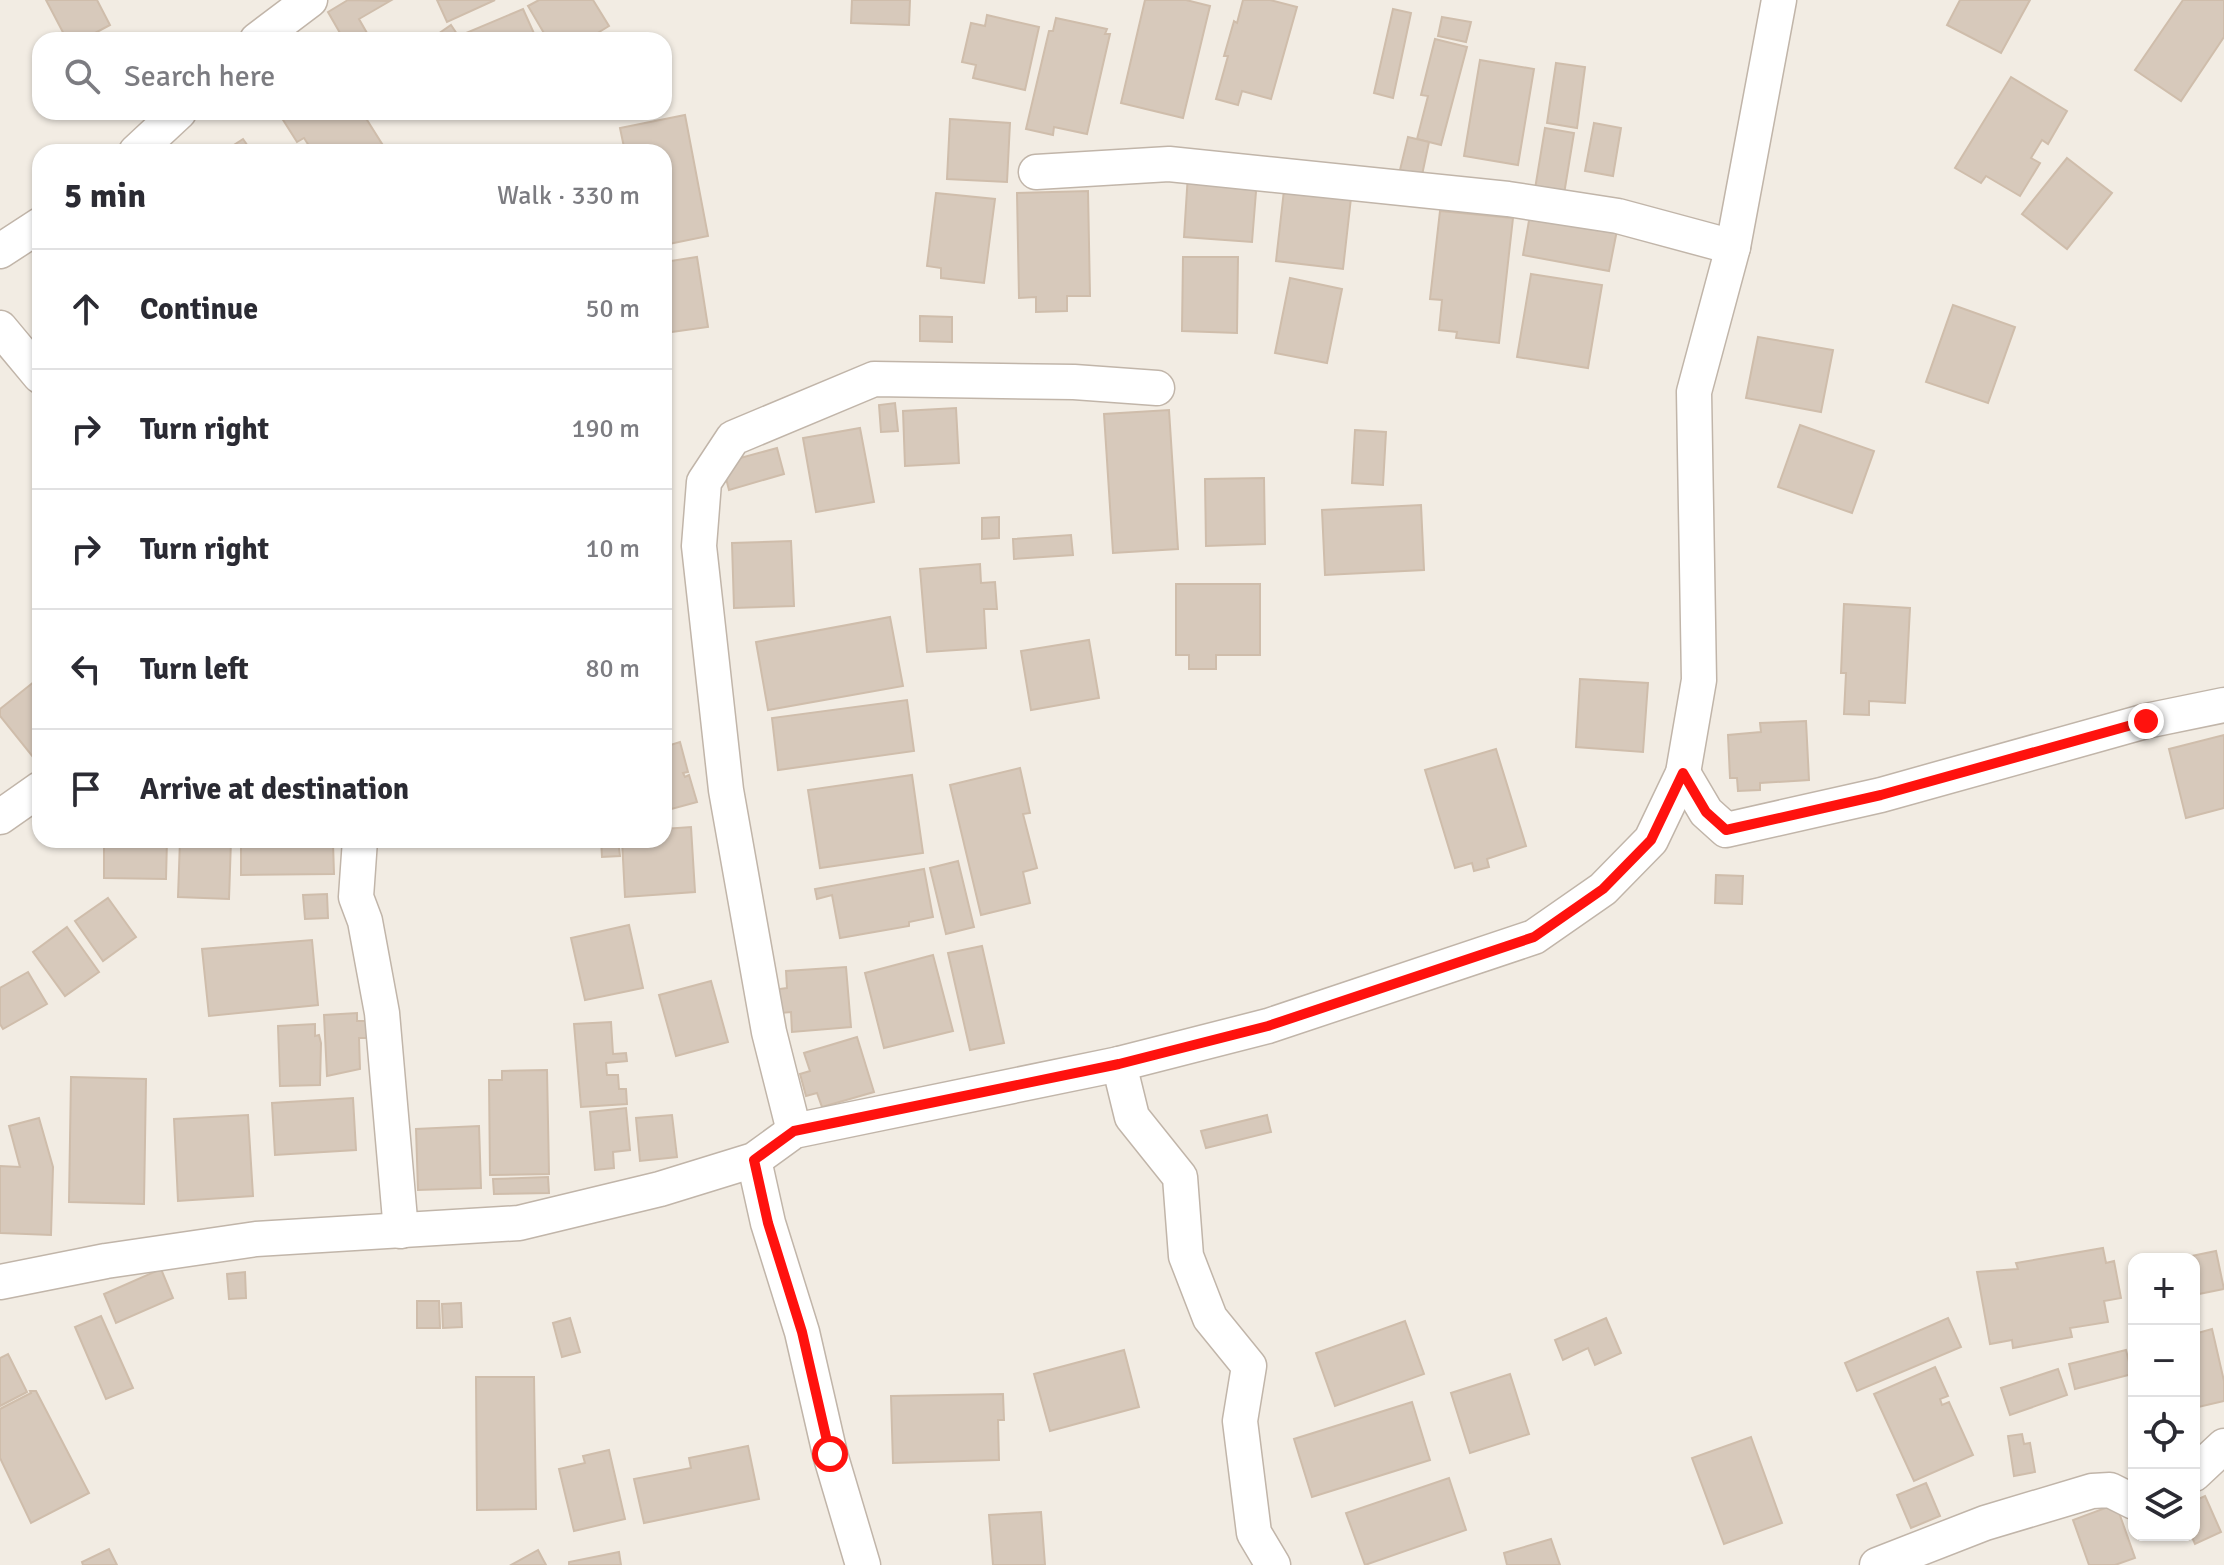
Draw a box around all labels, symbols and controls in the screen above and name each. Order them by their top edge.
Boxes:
search box [32,32,672,120]
icon: search [60,54,104,98]
text: Search here [124,58,275,95]
text: 5 min [64,175,146,217]
text: Walk · 330 m [497,180,640,212]
icon: ahead [64,287,108,331]
text: Continue [140,291,258,328]
text: 50 m [585,293,640,325]
icon: right [64,407,108,451]
text: Turn right [140,411,269,448]
text: 190 m [571,413,640,445]
icon: right [64,527,108,571]
text: Turn right [140,531,269,568]
text: 10 m [585,533,640,565]
icon: left [64,647,108,691]
text: Turn left [140,651,249,688]
text: 80 m [585,653,640,685]
route end [2128,703,2164,739]
icon: arrive [64,767,108,811]
text: Arrive at destination [140,771,409,808]
map controls [2128,1253,2200,1541]
button: + [2128,1253,2200,1325]
button: − [2128,1325,2200,1397]
button: locate [2128,1397,2200,1469]
route start [812,1436,848,1472]
button: layers [2128,1469,2200,1541]

